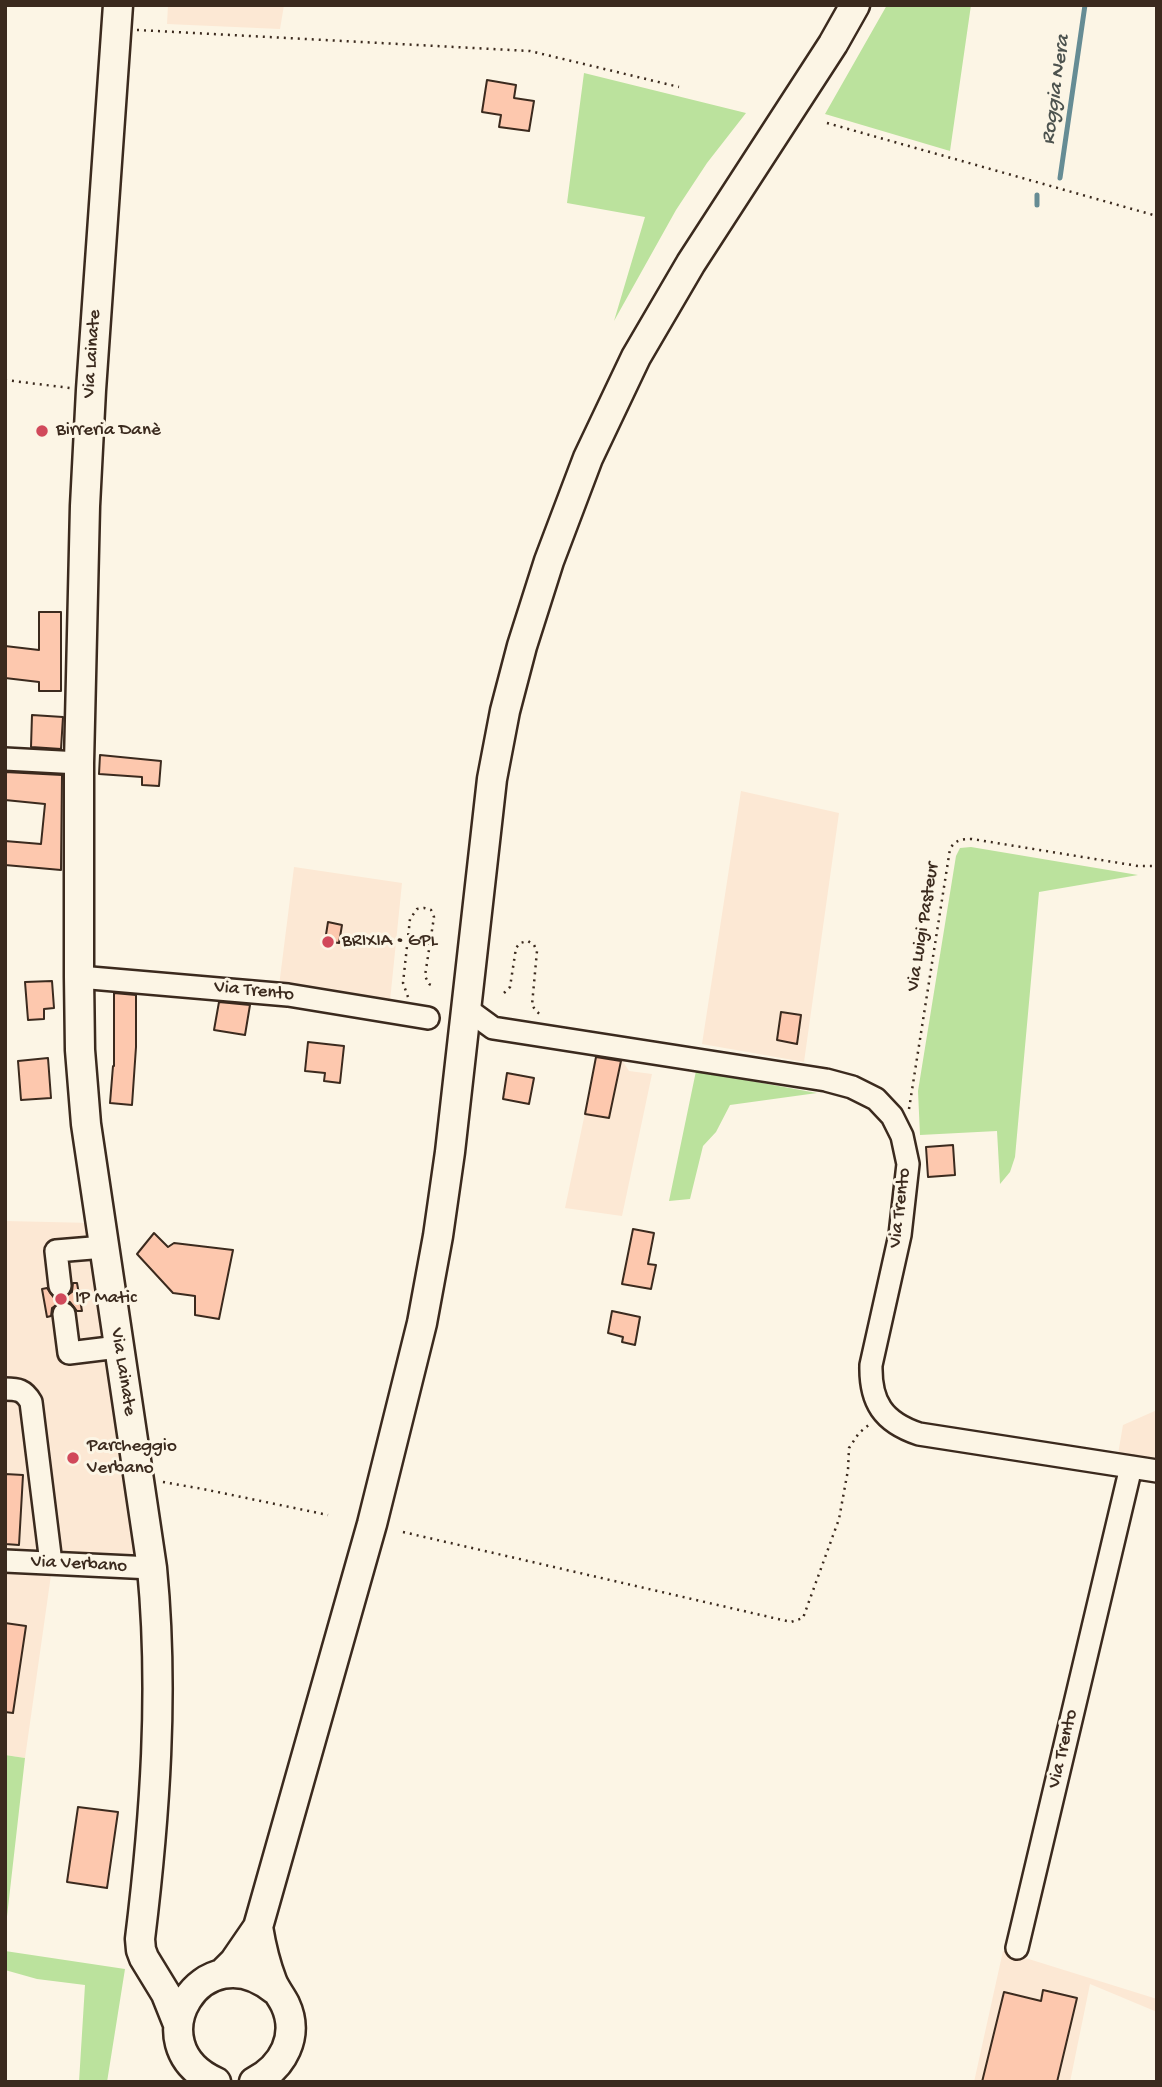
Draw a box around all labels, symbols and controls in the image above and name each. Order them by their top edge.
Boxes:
water label: Roggia Nera [1037,33,1077,147]
street label: Via Lainate [79,309,107,399]
place label: Birreria Danè [56,420,161,442]
marker: Birreria Danè [34,423,50,439]
street label: Via Luigi Pasteur [903,861,945,993]
place label: BRIXIA • GPL [342,931,437,953]
marker: BRIXIA • GPL [320,934,336,950]
street label: Via Trento [213,976,295,1008]
street label: Via Trento [885,1167,917,1249]
place label: IP Matic [75,1288,137,1310]
marker: IP Matic [53,1291,69,1307]
street label: Via Lainate [104,1327,140,1417]
place label: Parcheggio Verbano [87,1436,177,1480]
marker: Parcheggio Verbano [65,1450,81,1466]
street label: Via Verbano [30,1551,128,1579]
street label: Via Trento [1044,1707,1084,1791]

